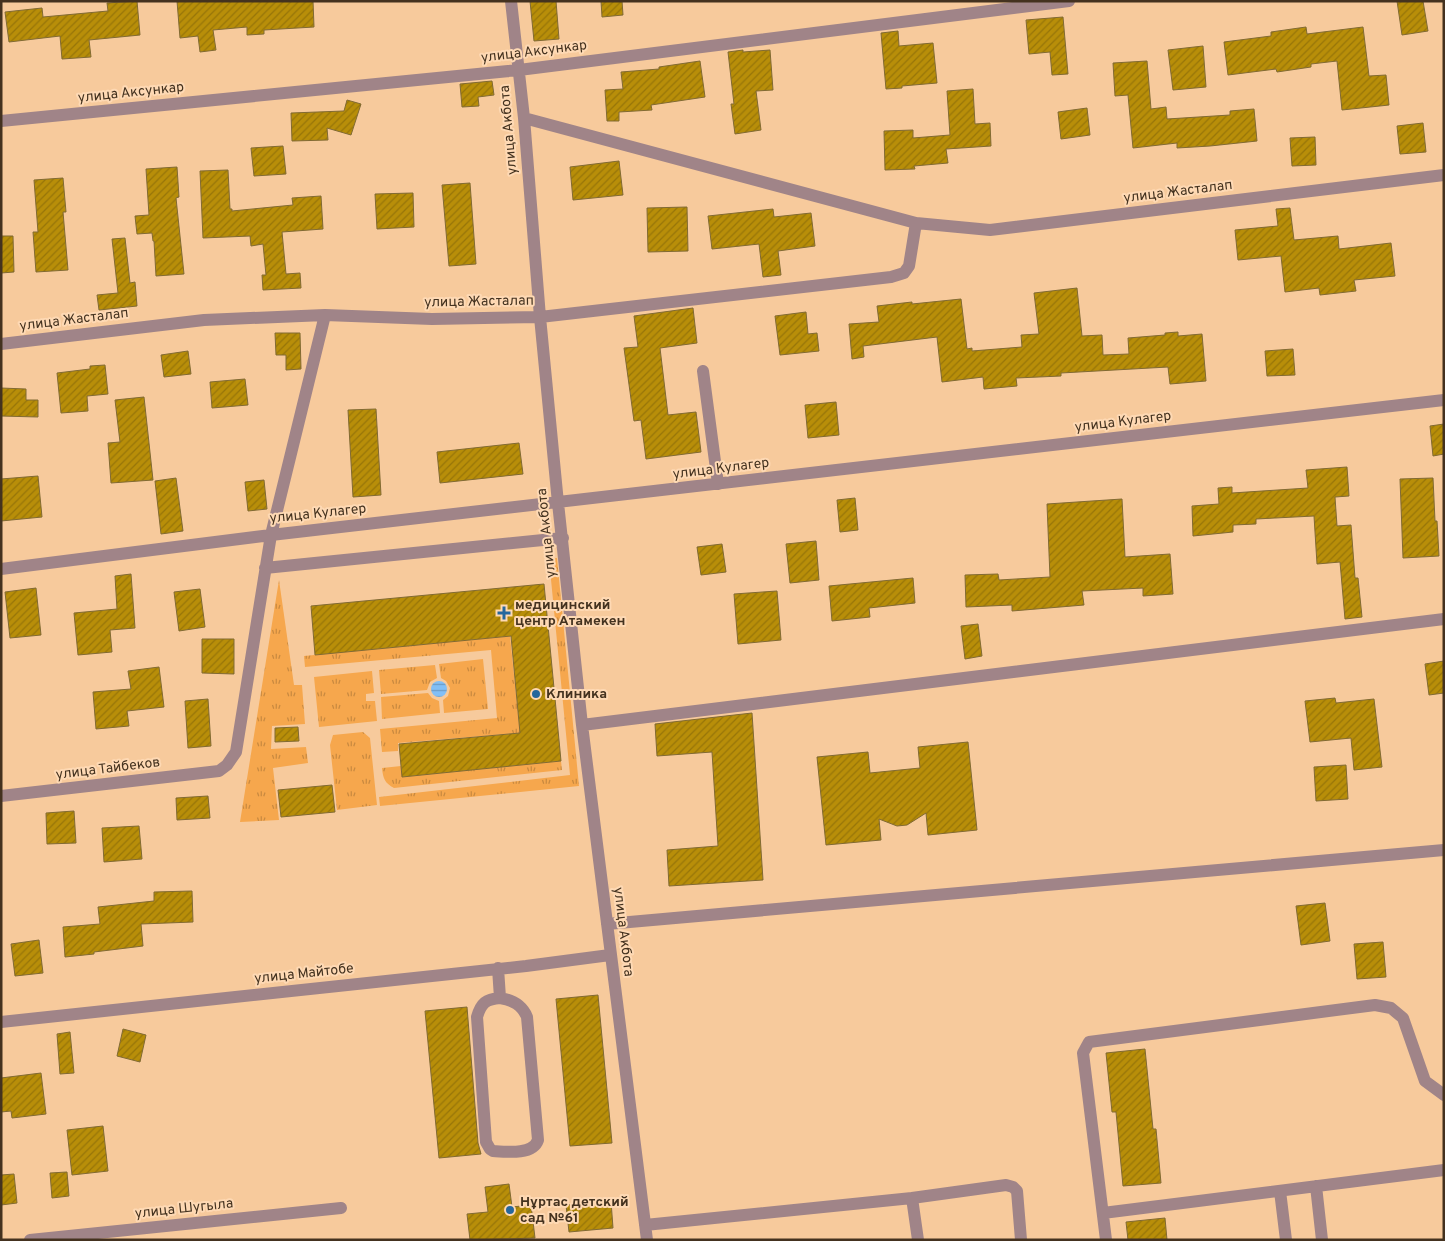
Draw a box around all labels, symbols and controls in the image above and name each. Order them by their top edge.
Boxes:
street label: улица Аксункар [480,37,588,67]
street label: улица Аксункар [77,79,185,107]
street label: улица Акбота [497,84,521,176]
street label: улица Жасталап [1123,177,1233,207]
street label: улица Жасталап [424,293,534,311]
street label: улица Жасталап [19,305,129,335]
street label: улица Кулагер [1074,408,1172,436]
street label: улица Кулагер [672,455,770,483]
street label: улица Акбота [534,487,560,579]
street label: улица Кулагер [269,500,367,528]
place label: медицинский центр Атамекен [515,597,626,630]
marker: медицинский центр Атамекен [497,606,511,620]
place label: Клиника [546,686,607,703]
marker: Клиника [530,688,542,700]
street label: улица Тайбеков [55,754,161,784]
street label: улица Акбота [609,886,637,978]
street label: улица Майтобе [253,960,355,988]
place label: Нұртас детский сад №61 [520,1194,629,1227]
street label: улица Шугыла [134,1195,234,1223]
marker: Нұртас детский сад №61 [504,1204,516,1216]

